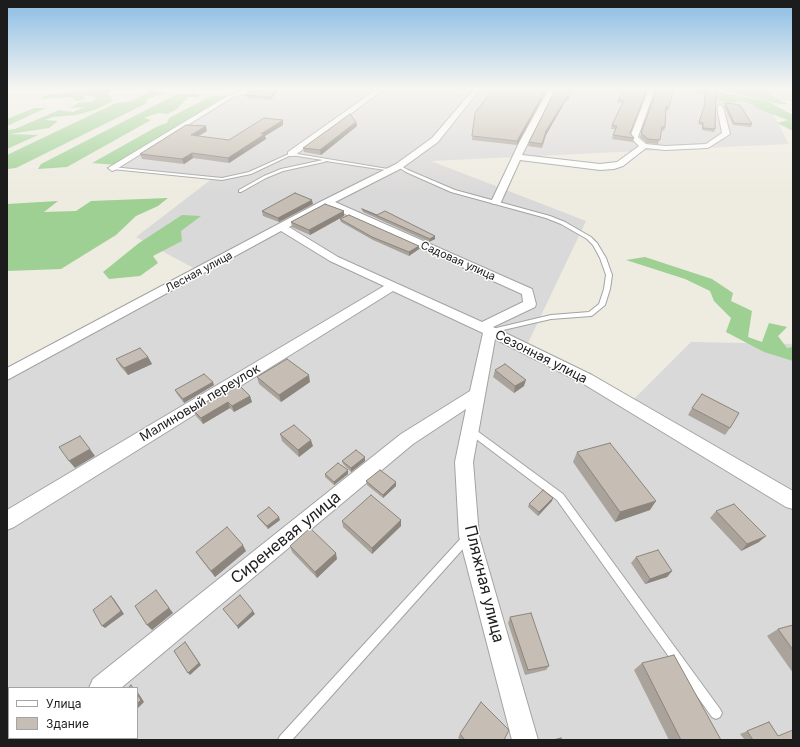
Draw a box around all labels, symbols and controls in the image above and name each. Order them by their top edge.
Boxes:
street label: Садовая улица [419,239,497,283]
street label: Лесная улица [163,249,235,295]
street label: Сезонная улица [492,327,590,387]
street label: Малиновый переулок [137,361,263,445]
street label: Сиреневая улица [227,488,345,588]
street label: Пляжная улица [460,523,508,645]
legend [8,687,138,739]
text: Улица [46,696,81,711]
text: Здание [46,716,89,731]

